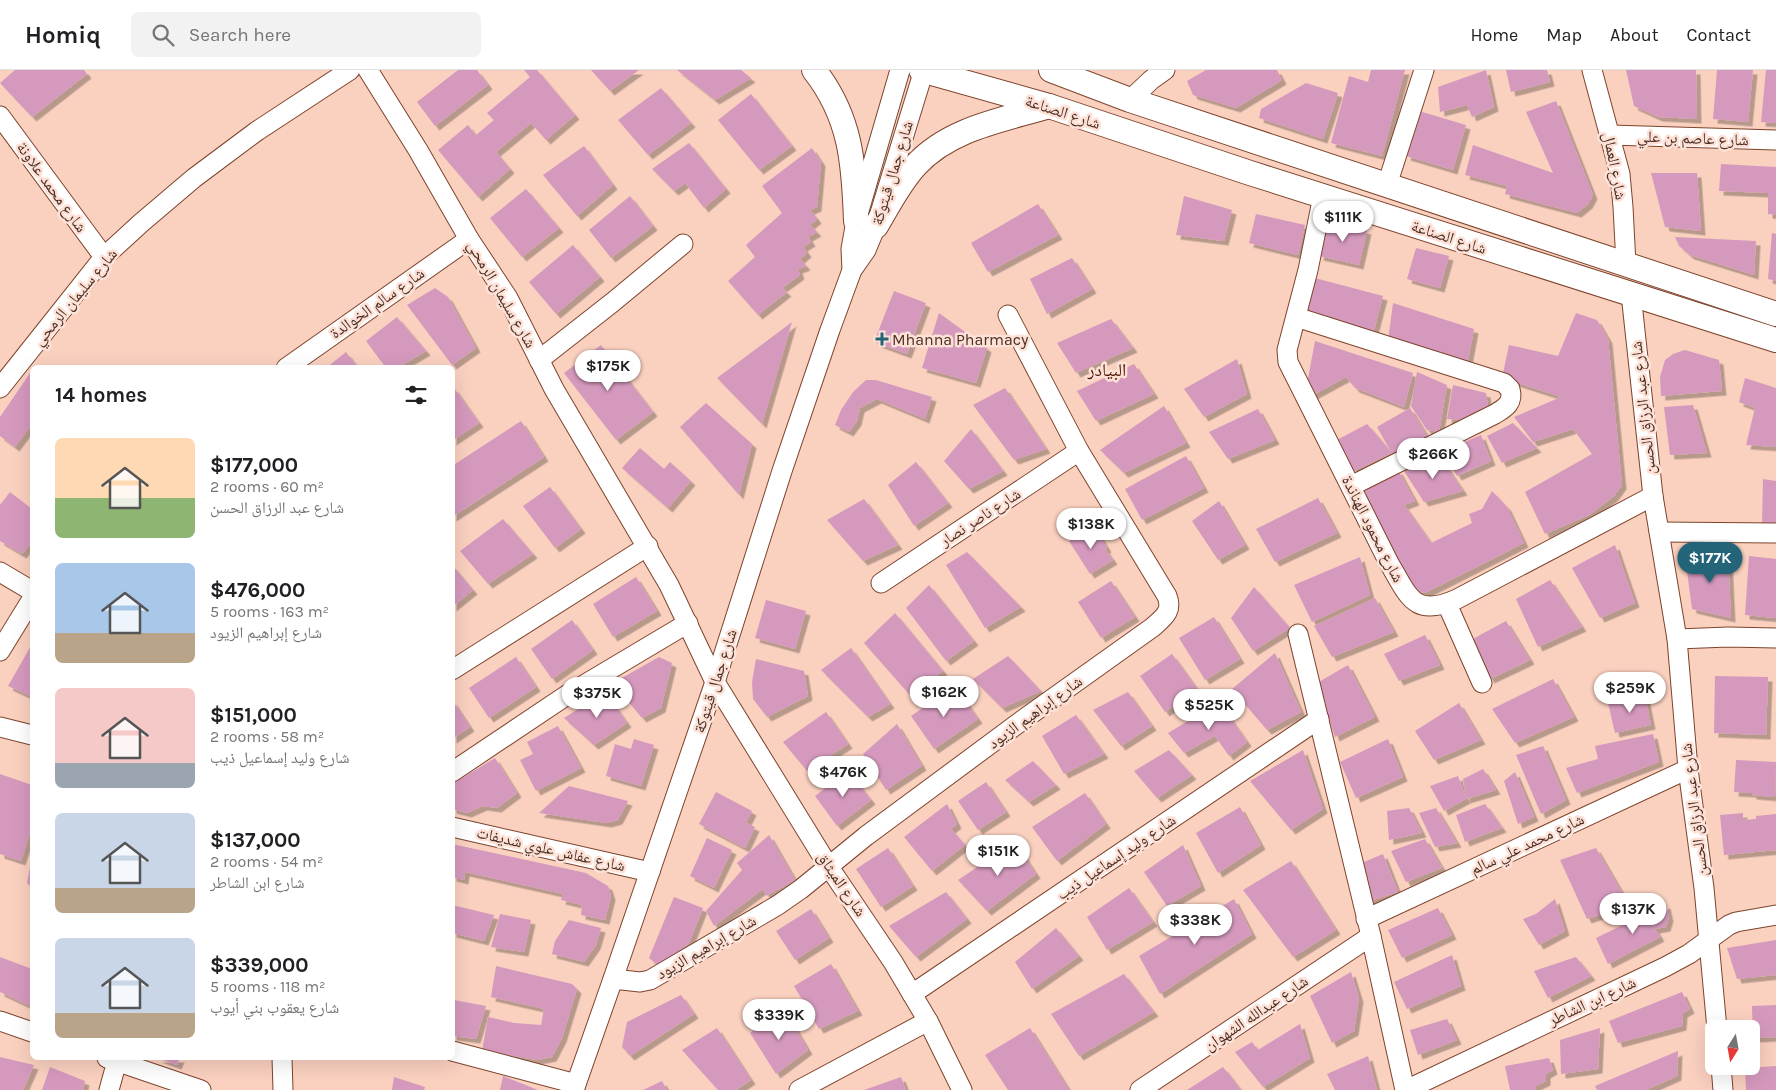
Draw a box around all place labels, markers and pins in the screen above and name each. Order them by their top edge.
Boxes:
pin: $111K [1308,200,1378,243]
place label: Mhanna Pharmacy [892,330,1029,349]
marker: Mhanna Pharmacy [876,333,888,345]
pin: $175K [573,350,643,392]
pin: $266K [1398,438,1468,480]
pin: $138K [1056,508,1126,550]
pin: $177K [1675,542,1745,584]
pin: $259K [1595,672,1665,714]
pin: $375K [562,676,632,719]
pin: $162K [909,676,979,718]
pin: $525K [1174,688,1244,731]
pin: $476K [808,756,878,798]
pin: $151K [963,834,1033,877]
pin: $137K [1598,892,1668,935]
pin: $338K [1160,904,1230,946]
pin: $339K [744,998,814,1041]

